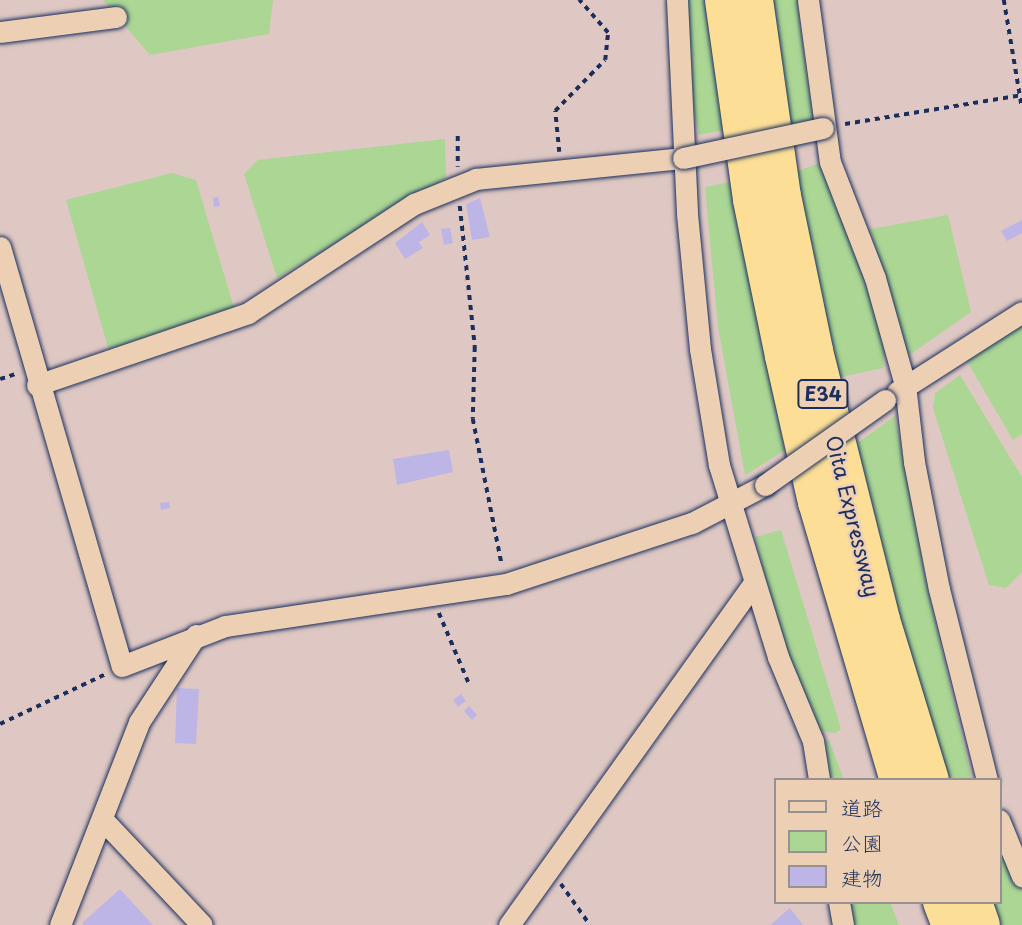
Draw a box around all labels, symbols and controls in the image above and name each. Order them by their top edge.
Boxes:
road number: E34 [797,378,849,410]
street label: Oita Expressway [821,431,887,601]
legend [774,778,1001,904]
text: 道路 [841,791,883,823]
text: 公園 [841,826,883,858]
text: 建物 [841,861,883,893]

